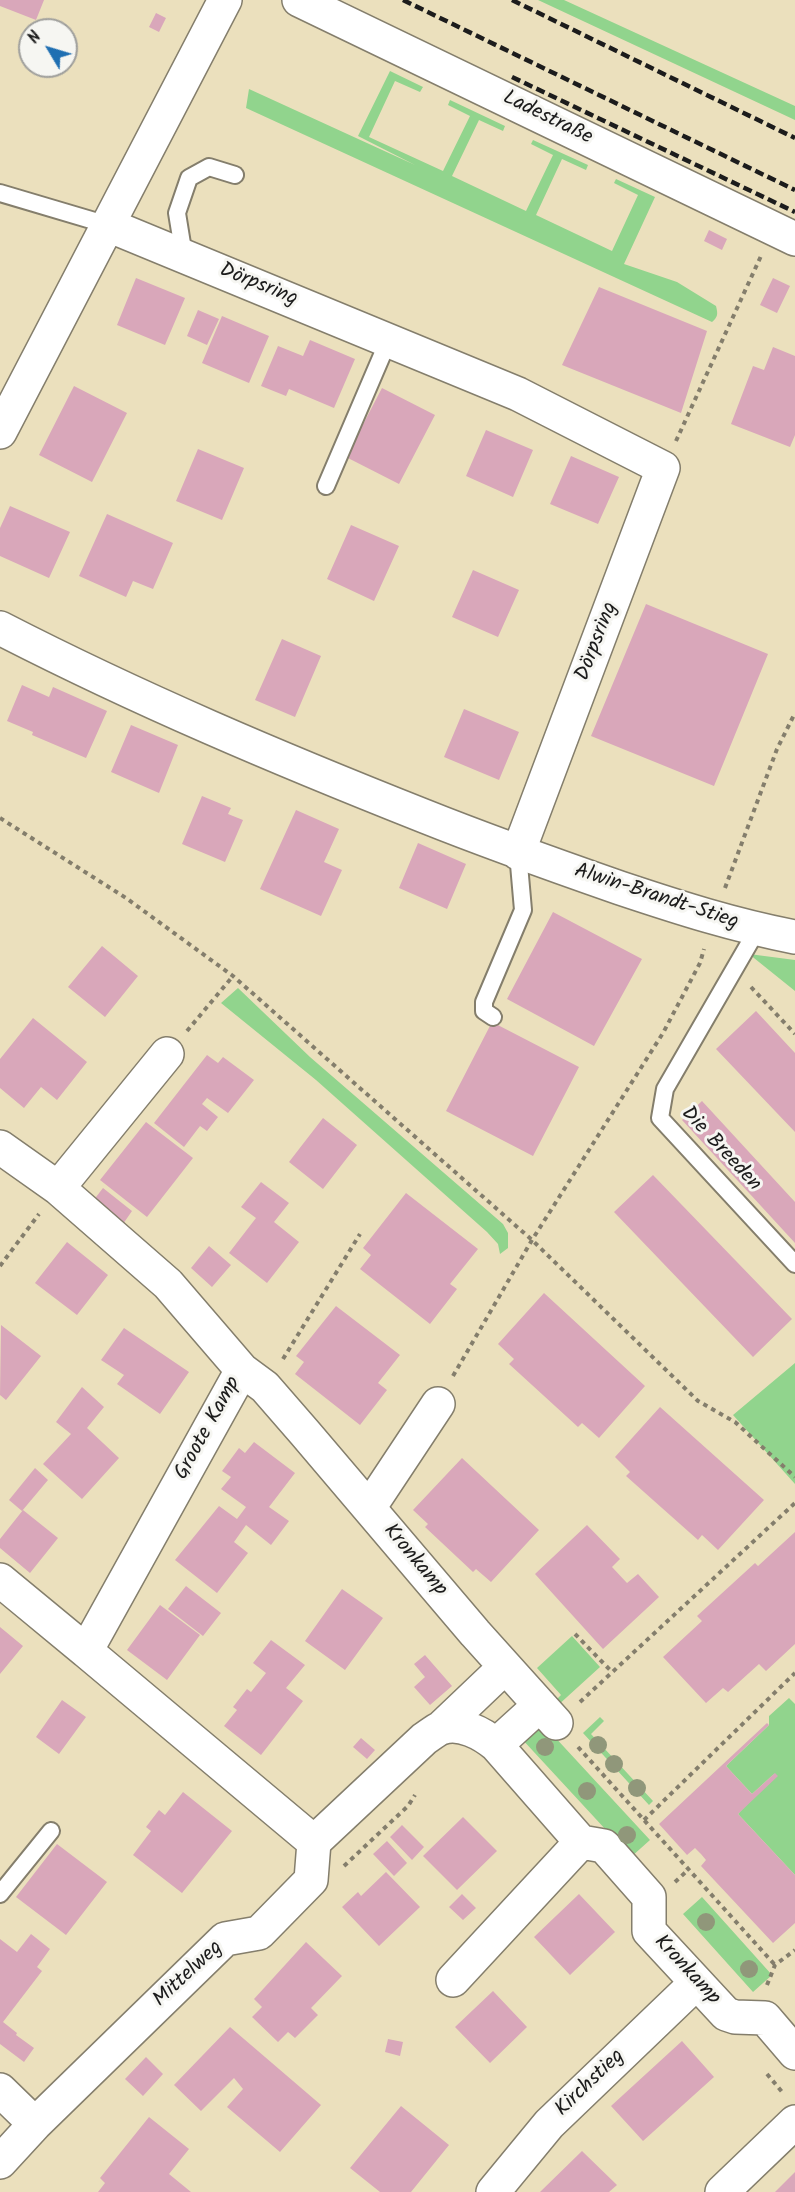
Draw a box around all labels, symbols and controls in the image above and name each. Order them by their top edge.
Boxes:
north arrow [18,18,78,78]
text: N [22,26,48,50]
street label: Ladestraße [498,86,596,152]
street label: Dörpsring [215,259,301,313]
street label: Dörpsring [572,599,624,685]
street label: Alwin-Brandt-Stieg [571,860,741,936]
street label: Die Breeden [674,1102,766,1198]
street label: Groote Kamp [170,1373,248,1485]
street label: Kronkamp [377,1520,451,1602]
street label: Kronkamp [647,1931,725,2011]
street label: Mittelweg [149,1936,229,2014]
street label: Kirchstieg [551,2045,631,2123]

